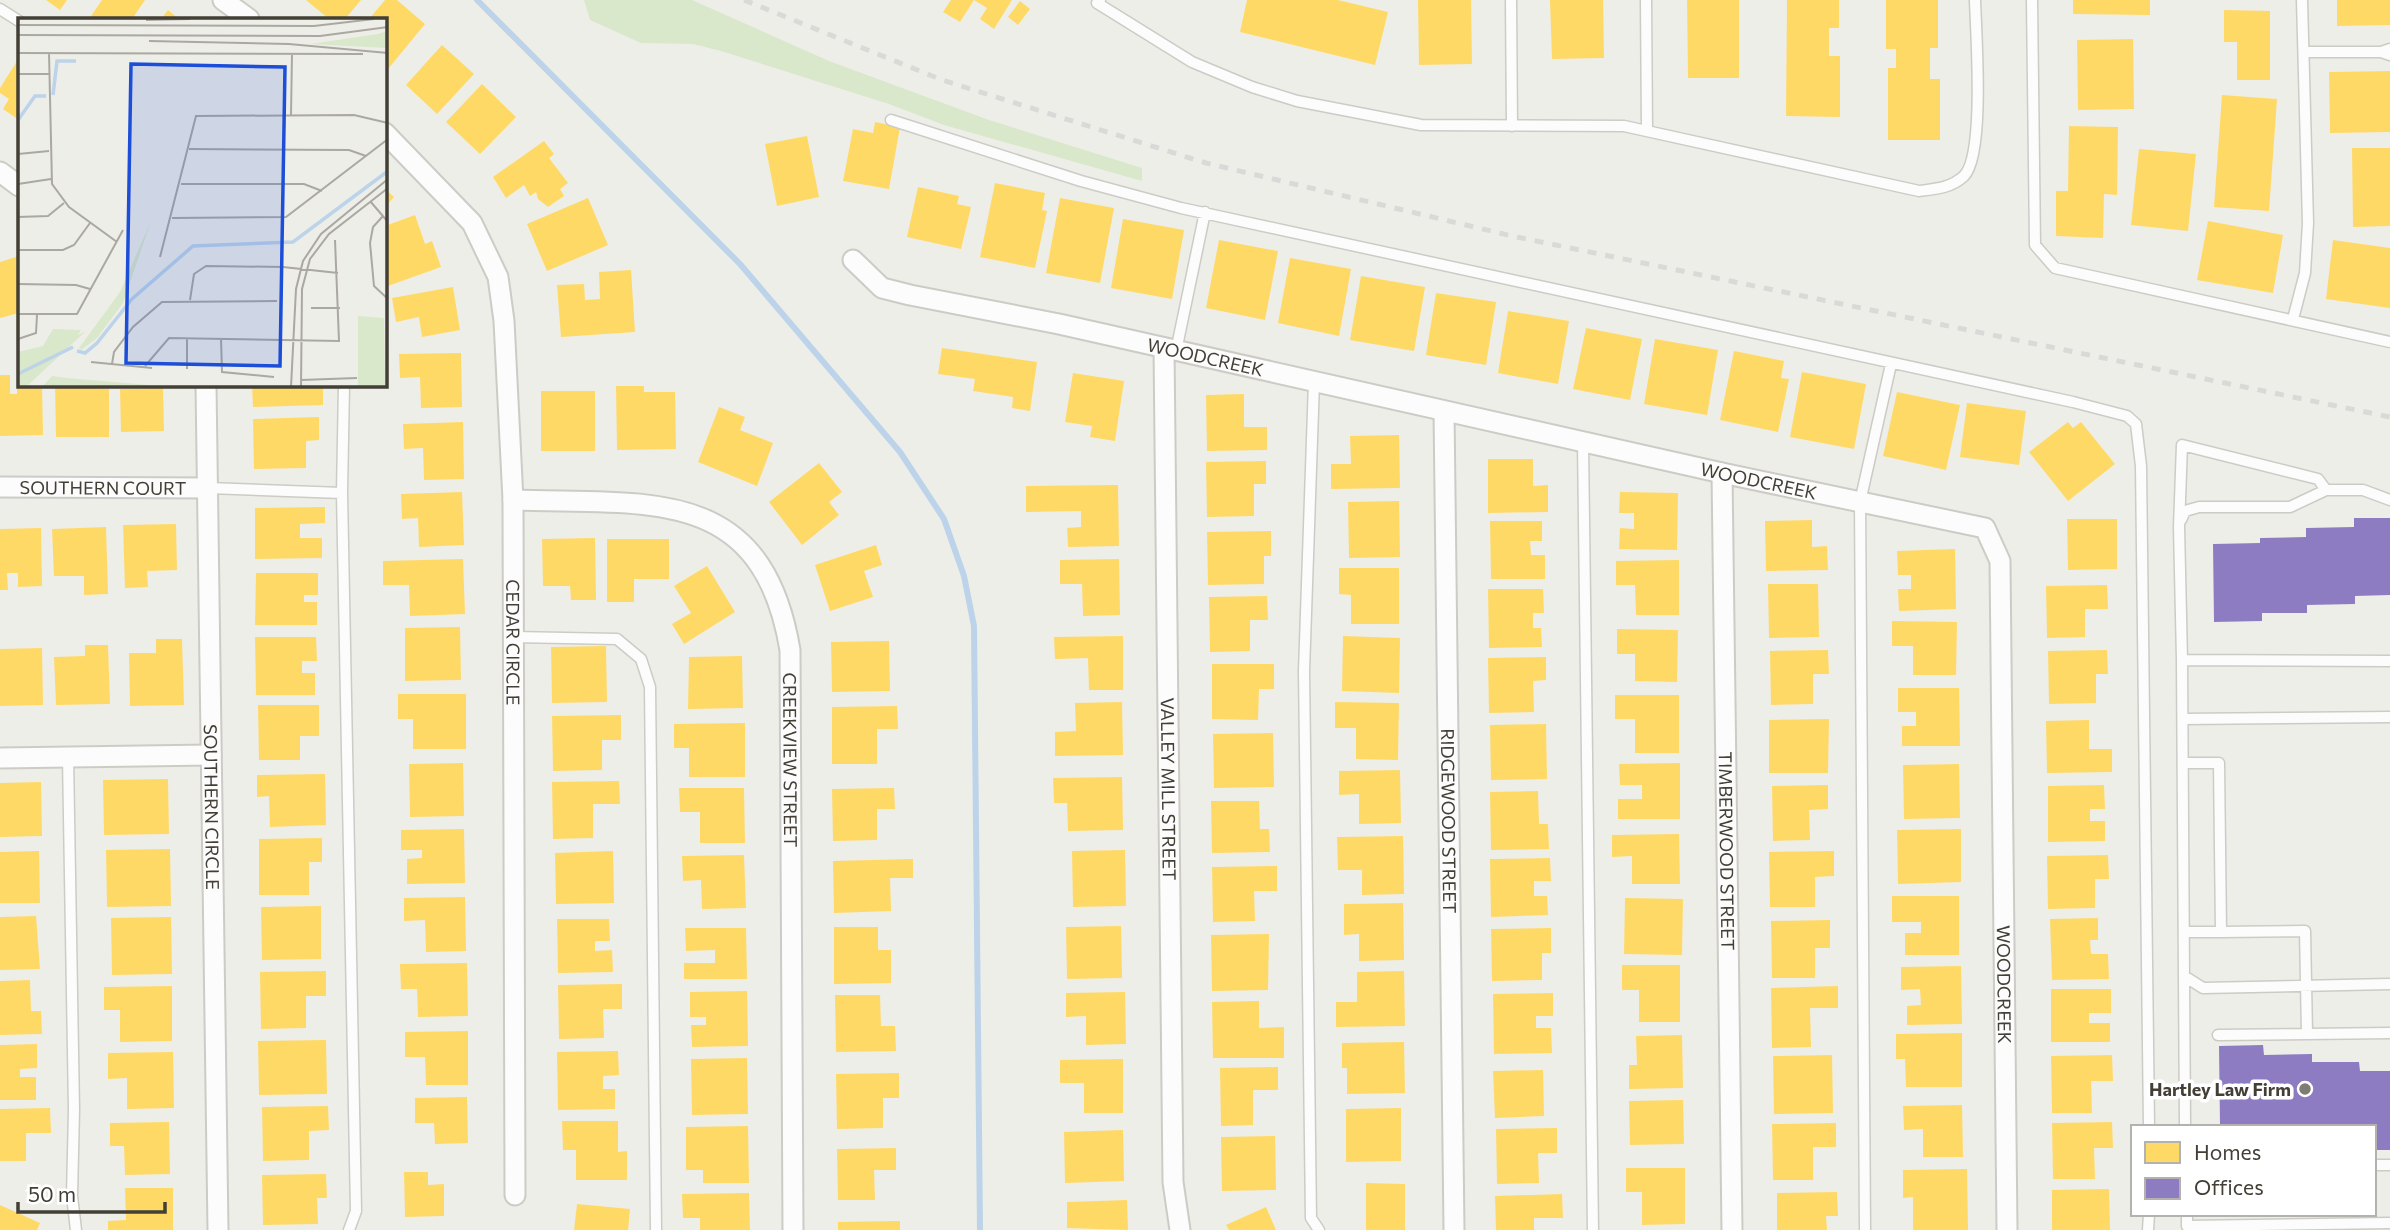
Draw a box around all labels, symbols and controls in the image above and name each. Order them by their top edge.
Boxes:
inset map [18,18,387,387]
street label: WOODCREEK [1145,333,1266,381]
street label: WOODCREEK [1698,457,1819,504]
street label: SOUTHERN COURT [20,476,186,499]
street label: CEDAR CIRCLE [502,579,525,705]
street label: CREEKVIEW STREET [779,672,802,847]
street label: VALLEY MILL STREET [1157,697,1181,881]
street label: SOUTHERN CIRCLE [200,724,224,890]
street label: RIDGEWOOD STREET [1437,728,1461,914]
street label: TIMBERWOOD STREET [1715,751,1739,951]
street label: WOODCREEK [1993,925,2016,1044]
place label: Hartley Law Firm [2149,1078,2291,1100]
marker: Hartley Law Firm [2297,1081,2313,1097]
legend [2131,1125,2376,1216]
text: Homes [2194,1139,2261,1164]
scale bar [18,1170,164,1214]
text: Offices [2194,1174,2264,1199]
text: 50 m [28,1181,76,1206]

